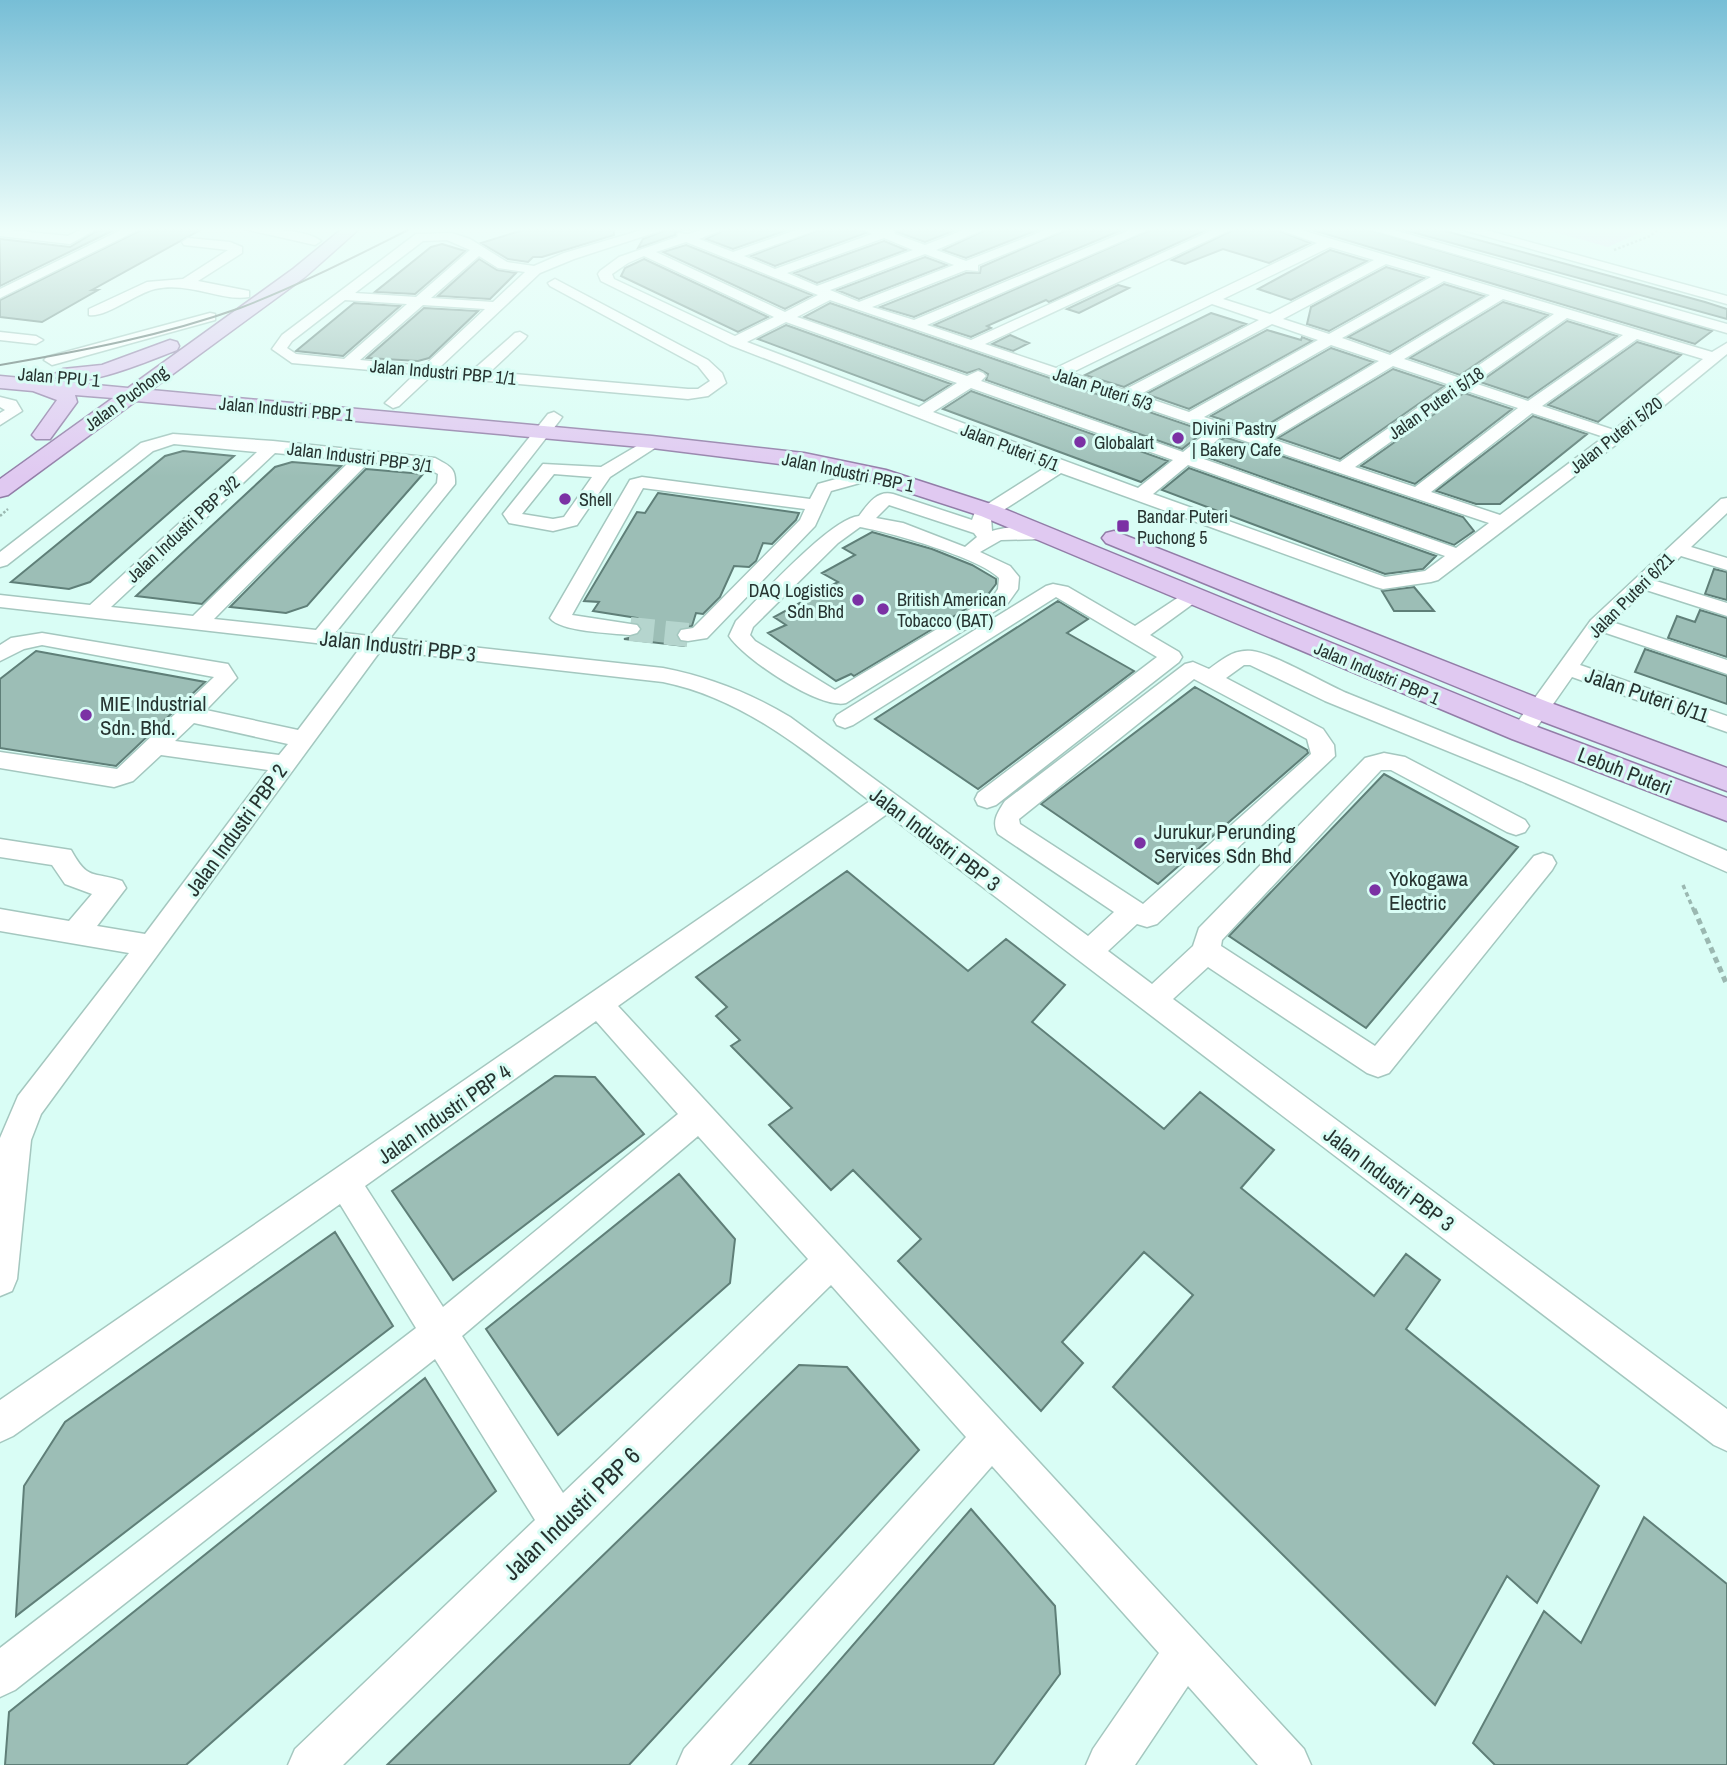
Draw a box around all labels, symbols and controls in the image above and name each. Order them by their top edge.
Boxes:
street label: Jalan Industri PBP 1/1 [369,353,518,391]
street label: Jalan Puchong [79,359,173,437]
street label: Jalan PPU 1 [17,361,102,393]
street label: Jalan Puteri 5/3 [1050,361,1156,417]
street label: Jalan Puteri 5/18 [1383,361,1489,445]
street label: Jalan Industri PBP 1 [218,391,355,427]
street label: Jalan Puteri 5/20 [1564,391,1668,479]
place label: Divini Pastry | Bakery Cafe [1192,416,1281,462]
street label: Jalan Puteri 5/1 [957,417,1063,477]
place label: Globalart [1094,430,1154,455]
marker: Divini Pastry | Bakery Cafe [1170,430,1186,446]
marker: Globalart [1072,434,1088,450]
street label: Jalan Industri PBP 3/1 [286,436,435,478]
street label: Jalan Industri PBP 1 [780,446,917,498]
street label: Jalan Industri PBP 3/2 [121,470,245,588]
place label: Shell [579,487,612,512]
marker: Shell [557,491,573,507]
place label: Bandar Puteri Puchong 5 [1137,504,1228,550]
marker: Bandar Puteri Puchong 5 [1115,518,1131,534]
street label: Jalan Puteri 6/21 [1583,546,1680,643]
place label: DAQ Logistics Sdn Bhd [749,578,844,624]
place label: British American Tobacco (BAT) [897,587,1006,633]
marker: DAQ Logistics Sdn Bhd [850,592,866,608]
marker: British American Tobacco (BAT) [875,601,891,617]
street label: Jalan Industri PBP 3 [319,623,477,669]
street label: Jalan Industri PBP 1 [1310,635,1444,711]
street label: Jalan Puteri 6/11 [1581,660,1713,730]
place label: MIE Industrial Sdn. Bhd. [100,689,206,742]
marker: MIE Industrial Sdn. Bhd. [78,707,94,723]
street label: Lebuh Puteri [1574,740,1676,802]
street label: Jalan Industri PBP 2 [178,758,294,902]
street label: Jalan Industri PBP 3 [864,780,1006,898]
place label: Jurukur Perunding Services Sdn Bhd [1154,817,1296,870]
marker: Jurukur Perunding Services Sdn Bhd [1132,835,1148,851]
place label: Yokogawa Electric [1389,864,1468,917]
marker: Yokogawa Electric [1367,882,1383,898]
street label: Jalan Industri PBP 4 [372,1057,517,1171]
street label: Jalan Industri PBP 3 [1318,1120,1460,1238]
street label: Jalan Industri PBP 6 [495,1439,647,1587]

